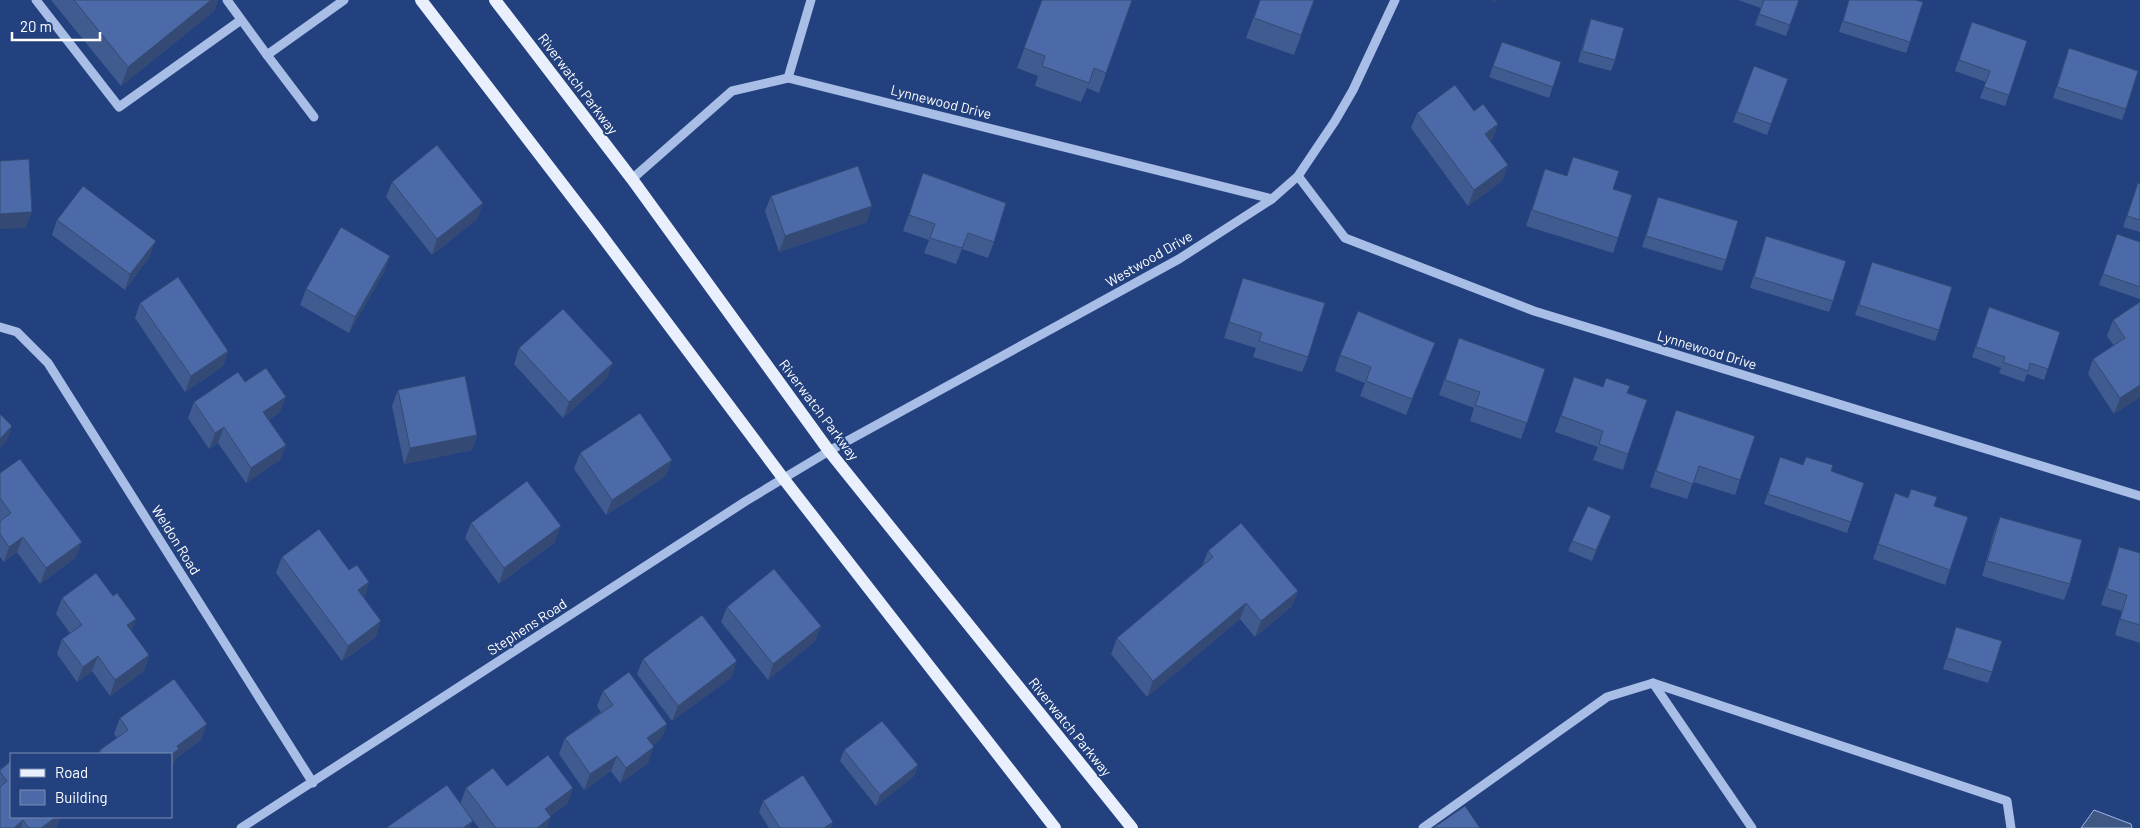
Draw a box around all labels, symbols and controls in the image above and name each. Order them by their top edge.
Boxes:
scale bar [12,10,100,42]
text: 20 m [20,17,52,35]
street label: Riverwatch Parkway [535,30,622,138]
street label: Lynnewood Drive [889,81,993,122]
street label: Westwood Drive [1102,227,1195,290]
street label: Lynnewood Drive [1655,326,1759,373]
street label: Riverwatch Parkway [776,356,863,464]
street label: Weldon Road [148,502,205,578]
street label: Stephens Road [484,595,570,659]
street label: Riverwatch Parkway [1025,674,1116,780]
legend [10,753,172,818]
text: Road [55,763,88,781]
text: Building [55,788,108,806]

